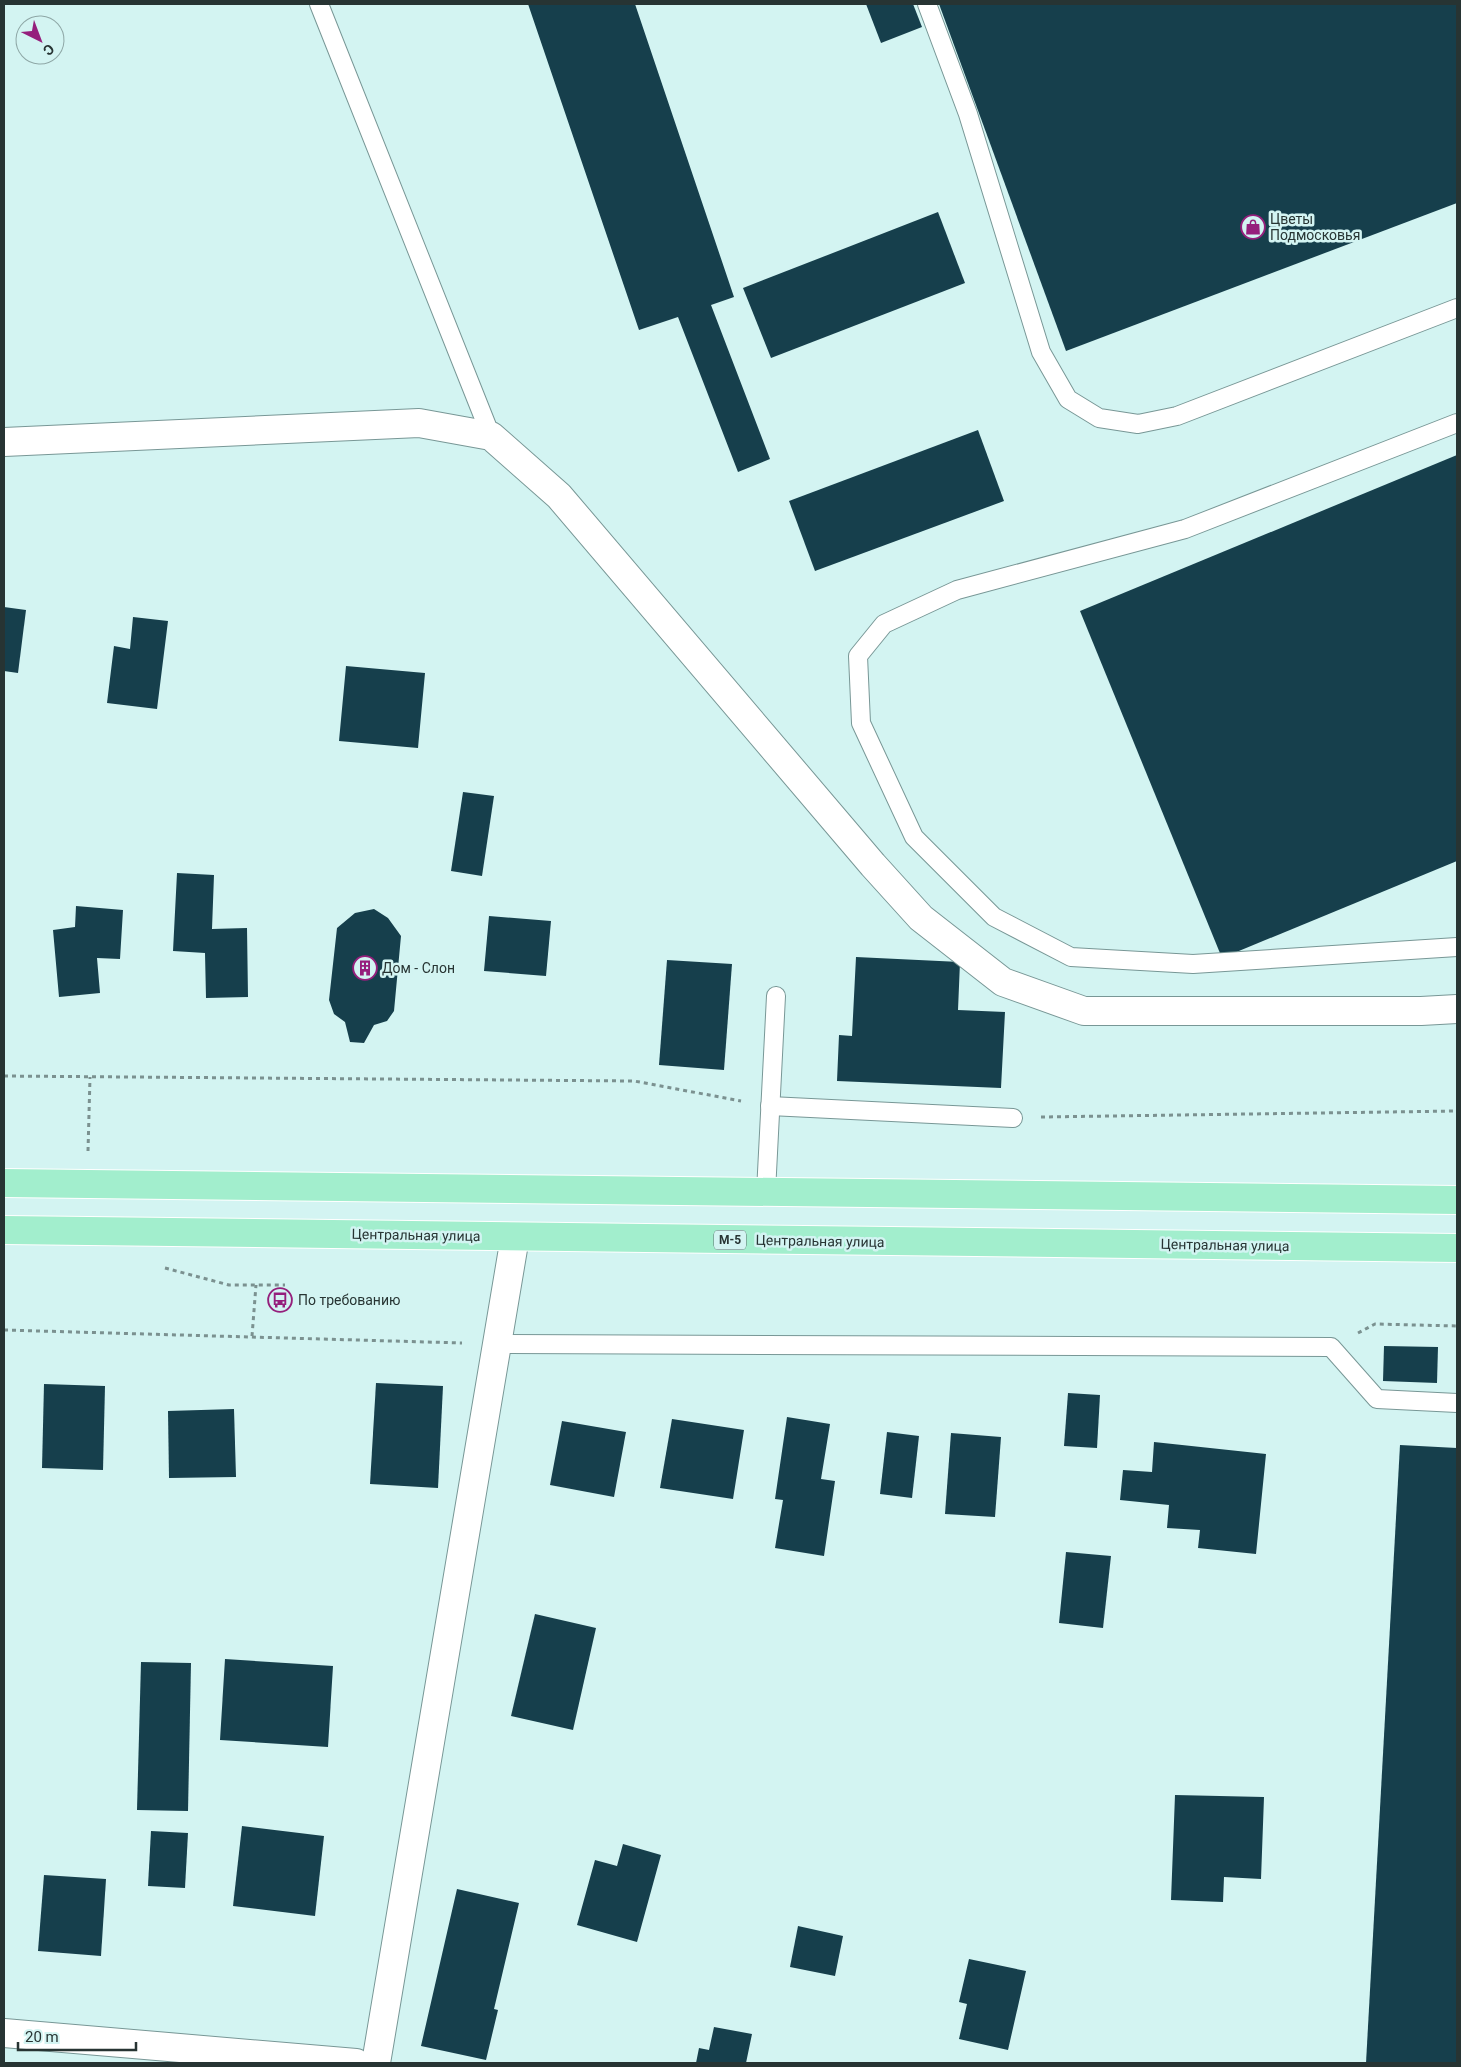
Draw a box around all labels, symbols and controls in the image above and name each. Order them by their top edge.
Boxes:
north arrow [15,15,65,65]
text: С [40,41,57,59]
place label: Цветы Подмосковья [1270,211,1360,243]
shop icon: Цветы Подмосковья [1240,214,1266,240]
building icon: Дом - Слон [352,955,378,981]
place label: Дом - Слон [382,960,455,976]
street label: Центральная улица [351,1226,481,1244]
road number: М-5 [714,1230,746,1250]
street label: Центральная улица [755,1232,885,1250]
street label: Центральная улица [1160,1236,1290,1254]
bus stop icon: По требованию [267,1287,293,1313]
place label: По требованию [298,1292,400,1308]
scale bar [18,2020,135,2052]
text: 20 m [25,2028,59,2046]

